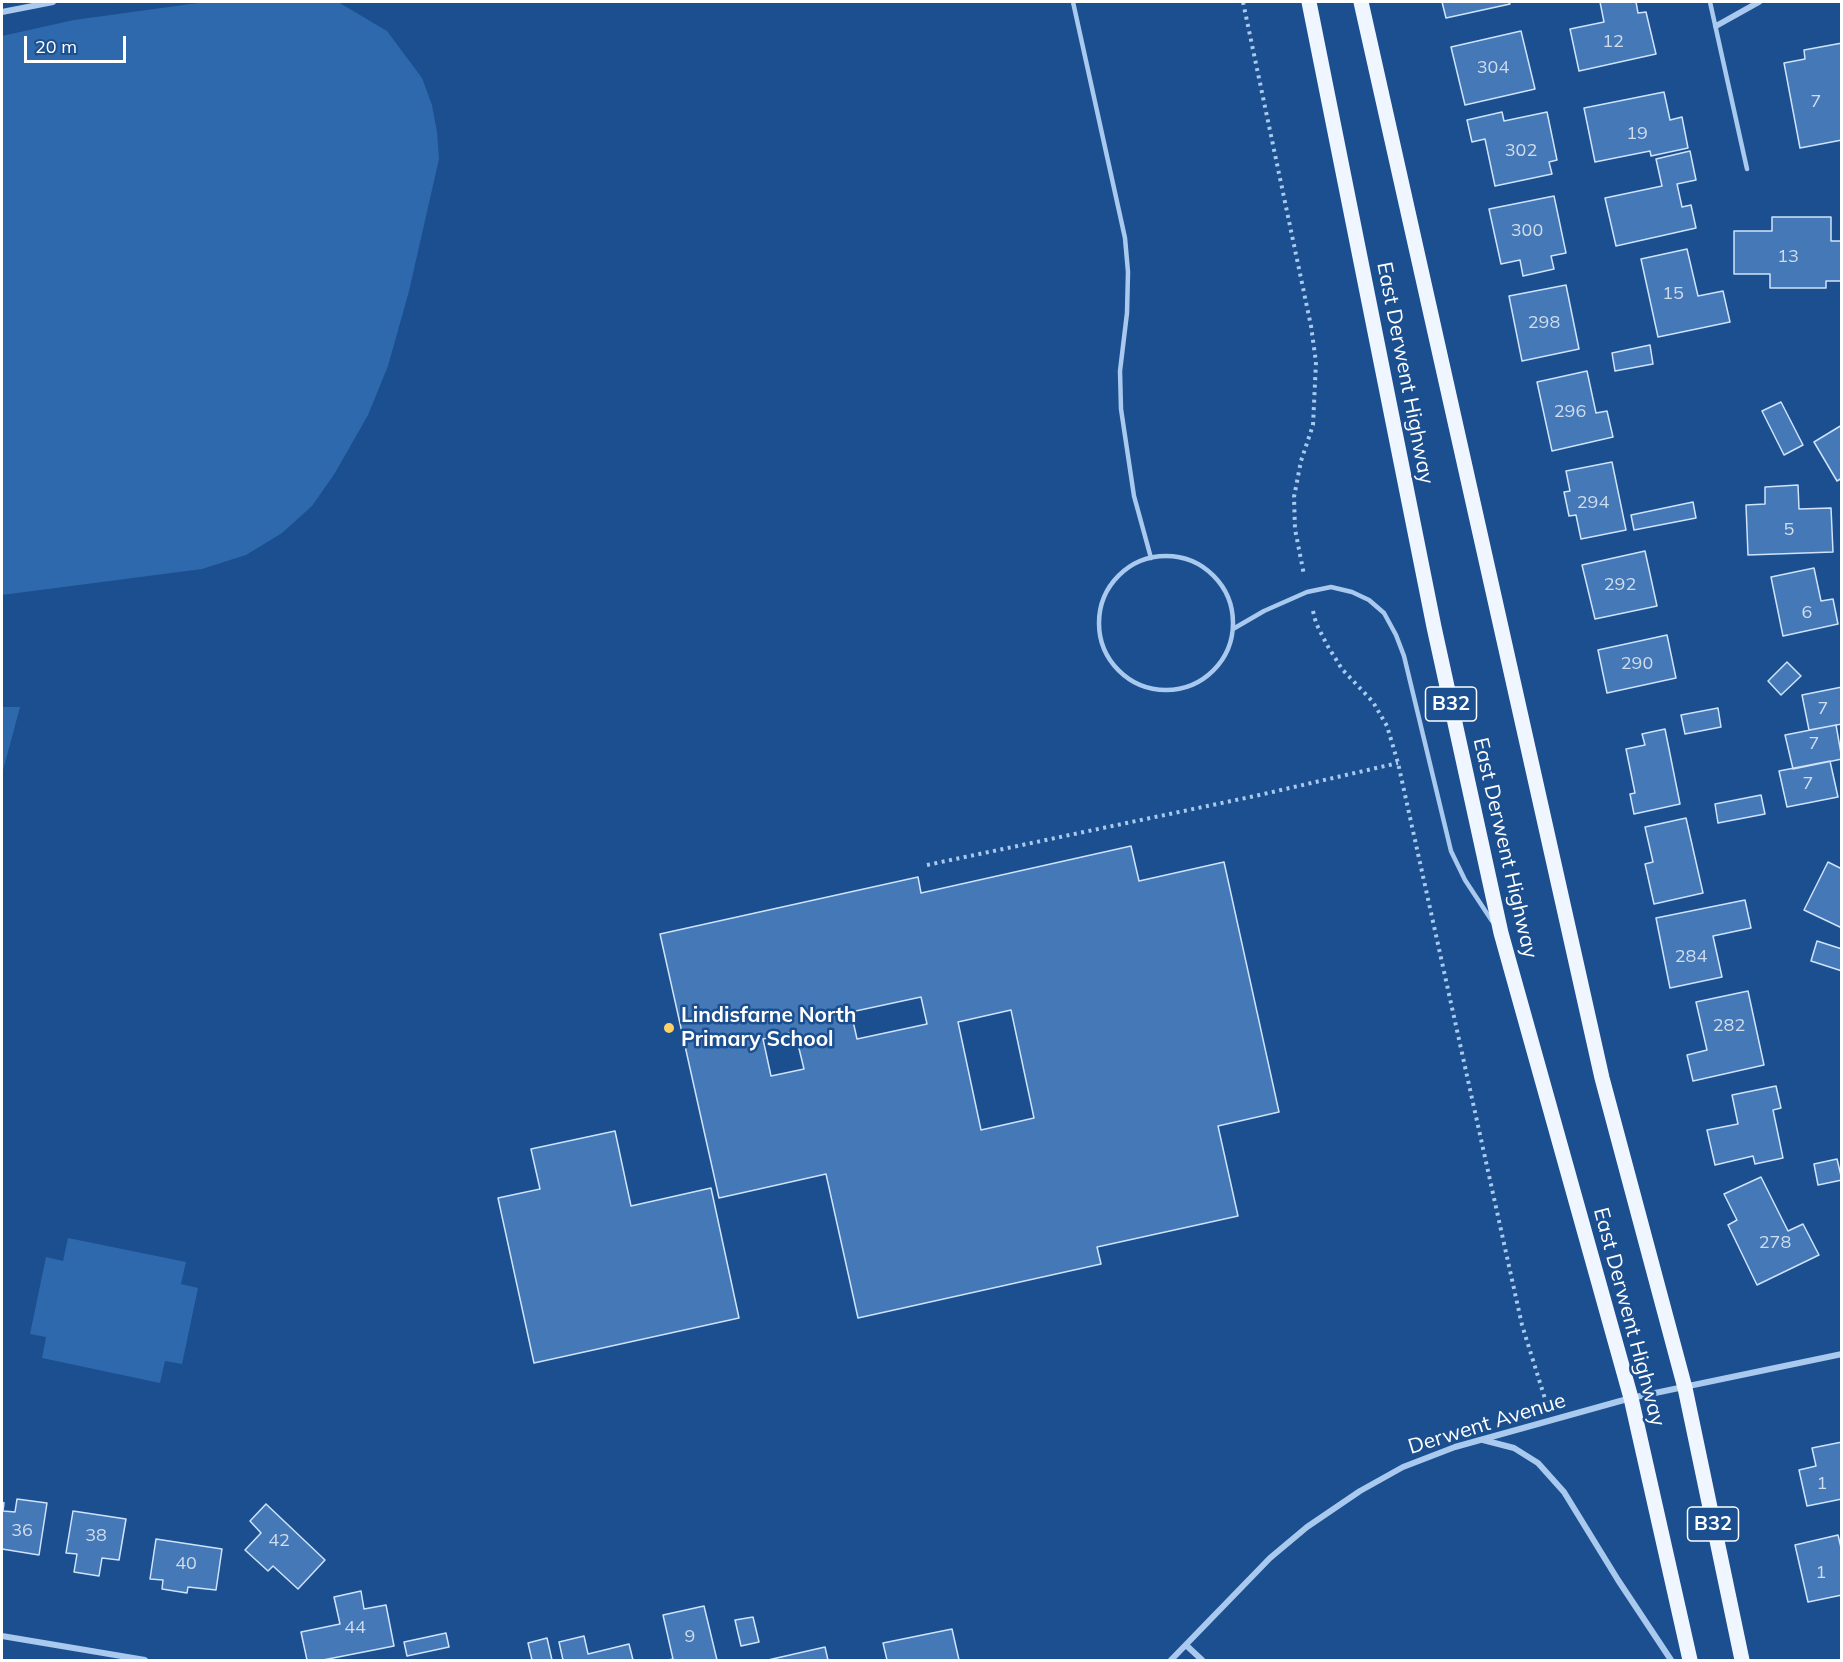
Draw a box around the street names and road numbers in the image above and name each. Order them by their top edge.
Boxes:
street label: East Derwent Highway [1371,260,1439,486]
road number: B32 [1426,687,1476,721]
street label: East Derwent Highway [1467,735,1543,961]
street label: East Derwent Highway [1588,1205,1670,1429]
street label: Derwent Avenue [1405,1388,1569,1460]
road number: B32 [1688,1507,1738,1541]

